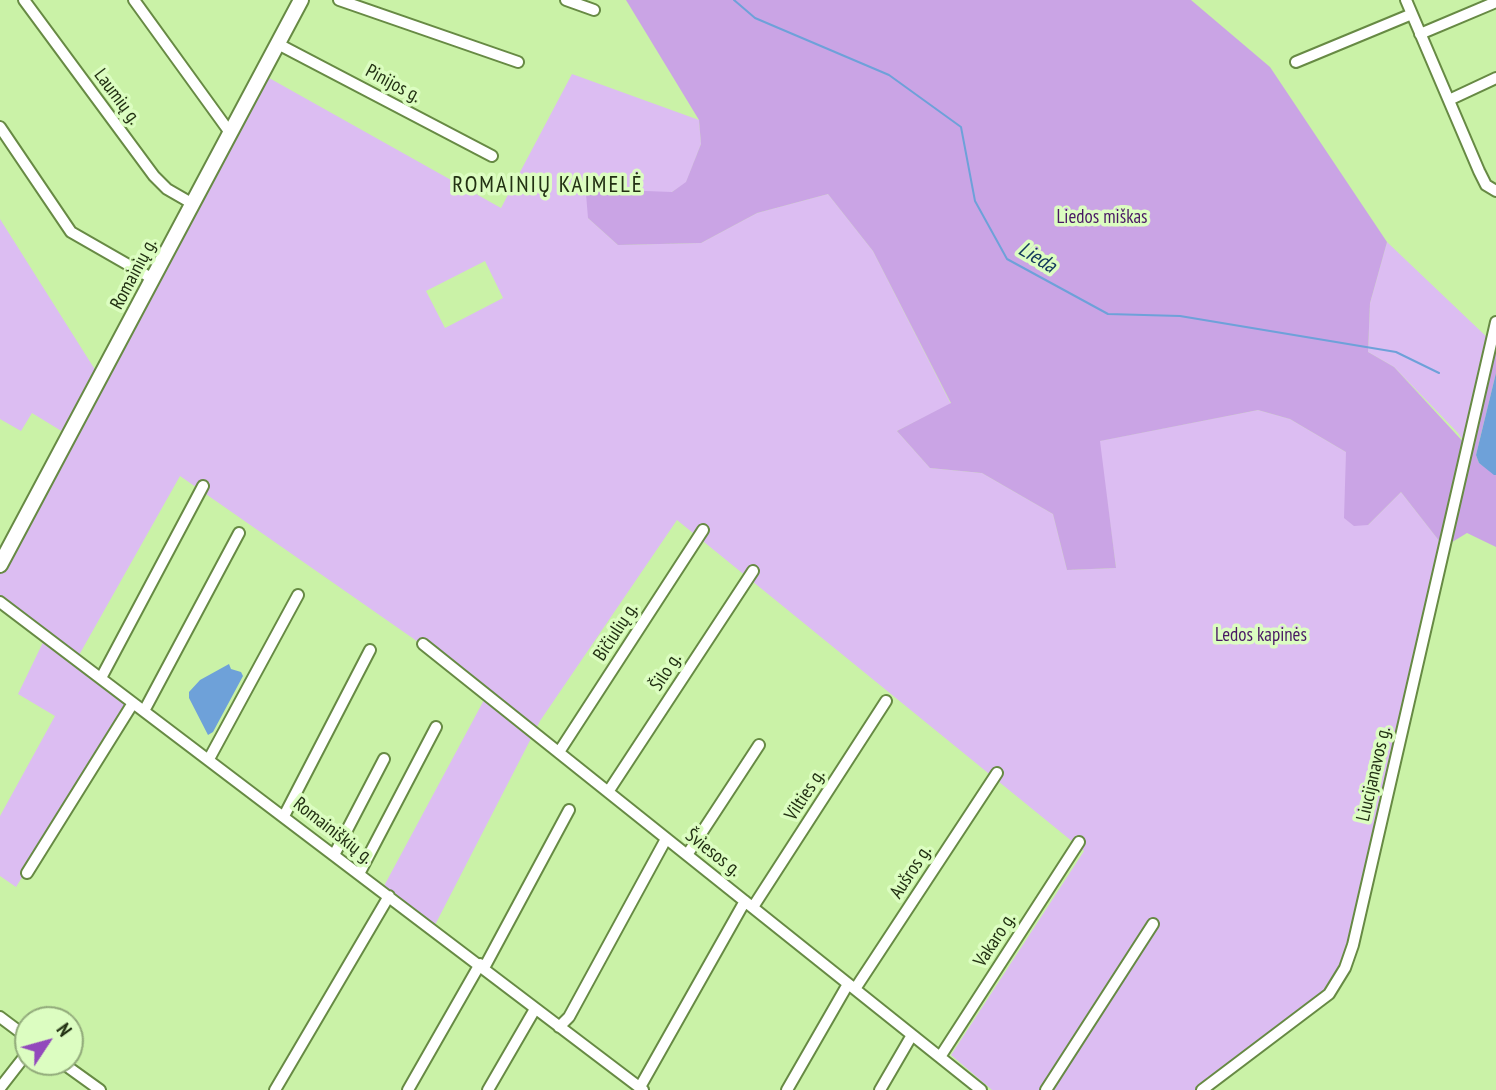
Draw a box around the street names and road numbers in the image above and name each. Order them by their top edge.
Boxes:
street label: Pinijos g. [361,60,425,108]
street label: Laumių g. [89,65,145,129]
street label: Romainių g. [106,235,162,313]
street label: Bičiulių g. [589,599,643,665]
street label: Šilo g. [645,649,687,695]
street label: Liucijanavos g. [1352,724,1396,824]
street label: Vilties g. [780,765,830,825]
street label: Romainiškių g. [289,793,377,869]
street label: Šviesos g. [681,824,745,882]
street label: Aušros g. [885,841,937,903]
street label: Vakaro g. [969,909,1021,971]

